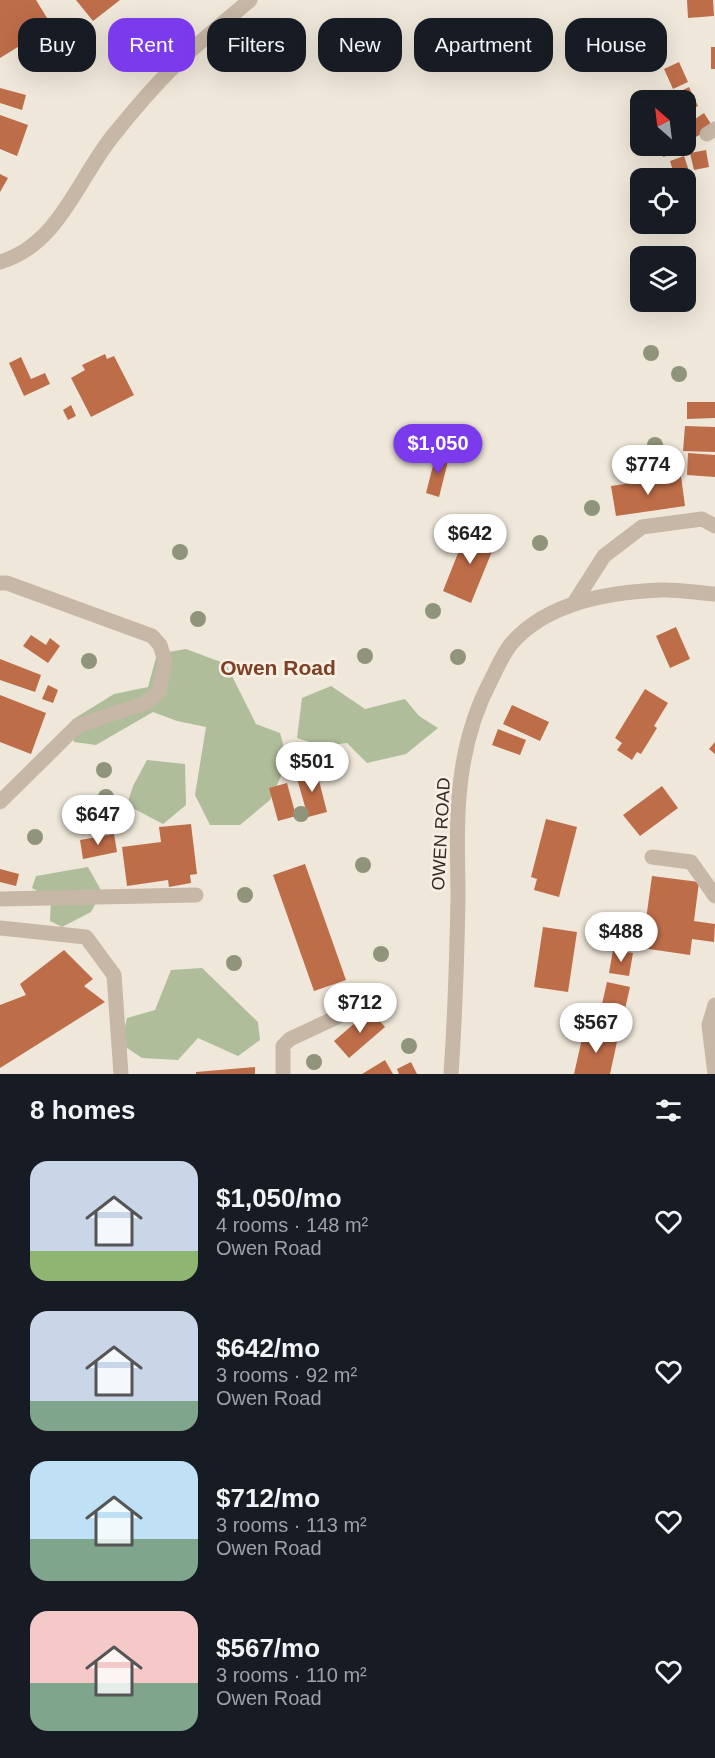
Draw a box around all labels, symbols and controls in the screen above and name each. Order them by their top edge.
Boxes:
chip: Buy [18,18,96,72]
chip: Rent [108,18,195,72]
chip: Filters [207,18,306,72]
chip: New [318,18,402,72]
chip: Apartment [414,18,553,72]
chip: House [565,18,667,72]
north arrow [630,90,696,156]
map controls [630,90,696,312]
button: locate [630,168,696,234]
button: layers [630,246,696,312]
pin: $1,050 [389,424,487,475]
text: $1,050 [407,432,469,454]
pin: $774 [612,445,684,496]
text: $774 [626,453,670,475]
pin: $642 [434,514,506,565]
text: $642 [448,522,492,544]
district label: Owen Road [220,656,336,679]
pin: $501 [276,742,348,793]
text: $501 [290,750,334,772]
street label: OWEN ROAD [428,777,454,891]
pin: $647 [62,795,134,846]
text: $647 [76,803,120,825]
pin: $488 [585,912,657,963]
text: $488 [599,920,643,942]
pin: $712 [324,983,396,1034]
text: $712 [338,991,382,1013]
pin: $567 [560,1003,632,1054]
text: $567 [574,1011,618,1033]
icon: filters [652,1094,685,1127]
text: 8 homes [30,1095,136,1125]
text: $1,050/mo [216,1183,342,1213]
icon: home [78,1185,150,1257]
icon: heart [652,1205,685,1238]
text: 4 rooms · 148 m² [216,1214,368,1236]
text: Owen Road [216,1237,322,1259]
text: $642/mo [216,1333,320,1363]
icon: home [78,1335,150,1407]
icon: heart [652,1355,685,1388]
text: 3 rooms · 92 m² [216,1364,357,1386]
text: Owen Road [216,1387,322,1409]
text: $712/mo [216,1483,320,1513]
icon: home [78,1485,150,1557]
icon: heart [652,1505,685,1538]
text: 3 rooms · 113 m² [216,1514,367,1536]
text: Owen Road [216,1537,322,1559]
text: $567/mo [216,1633,320,1663]
icon: home [78,1635,150,1707]
icon: heart [652,1655,685,1688]
text: 3 rooms · 110 m² [216,1664,367,1686]
text: Owen Road [216,1687,322,1709]

